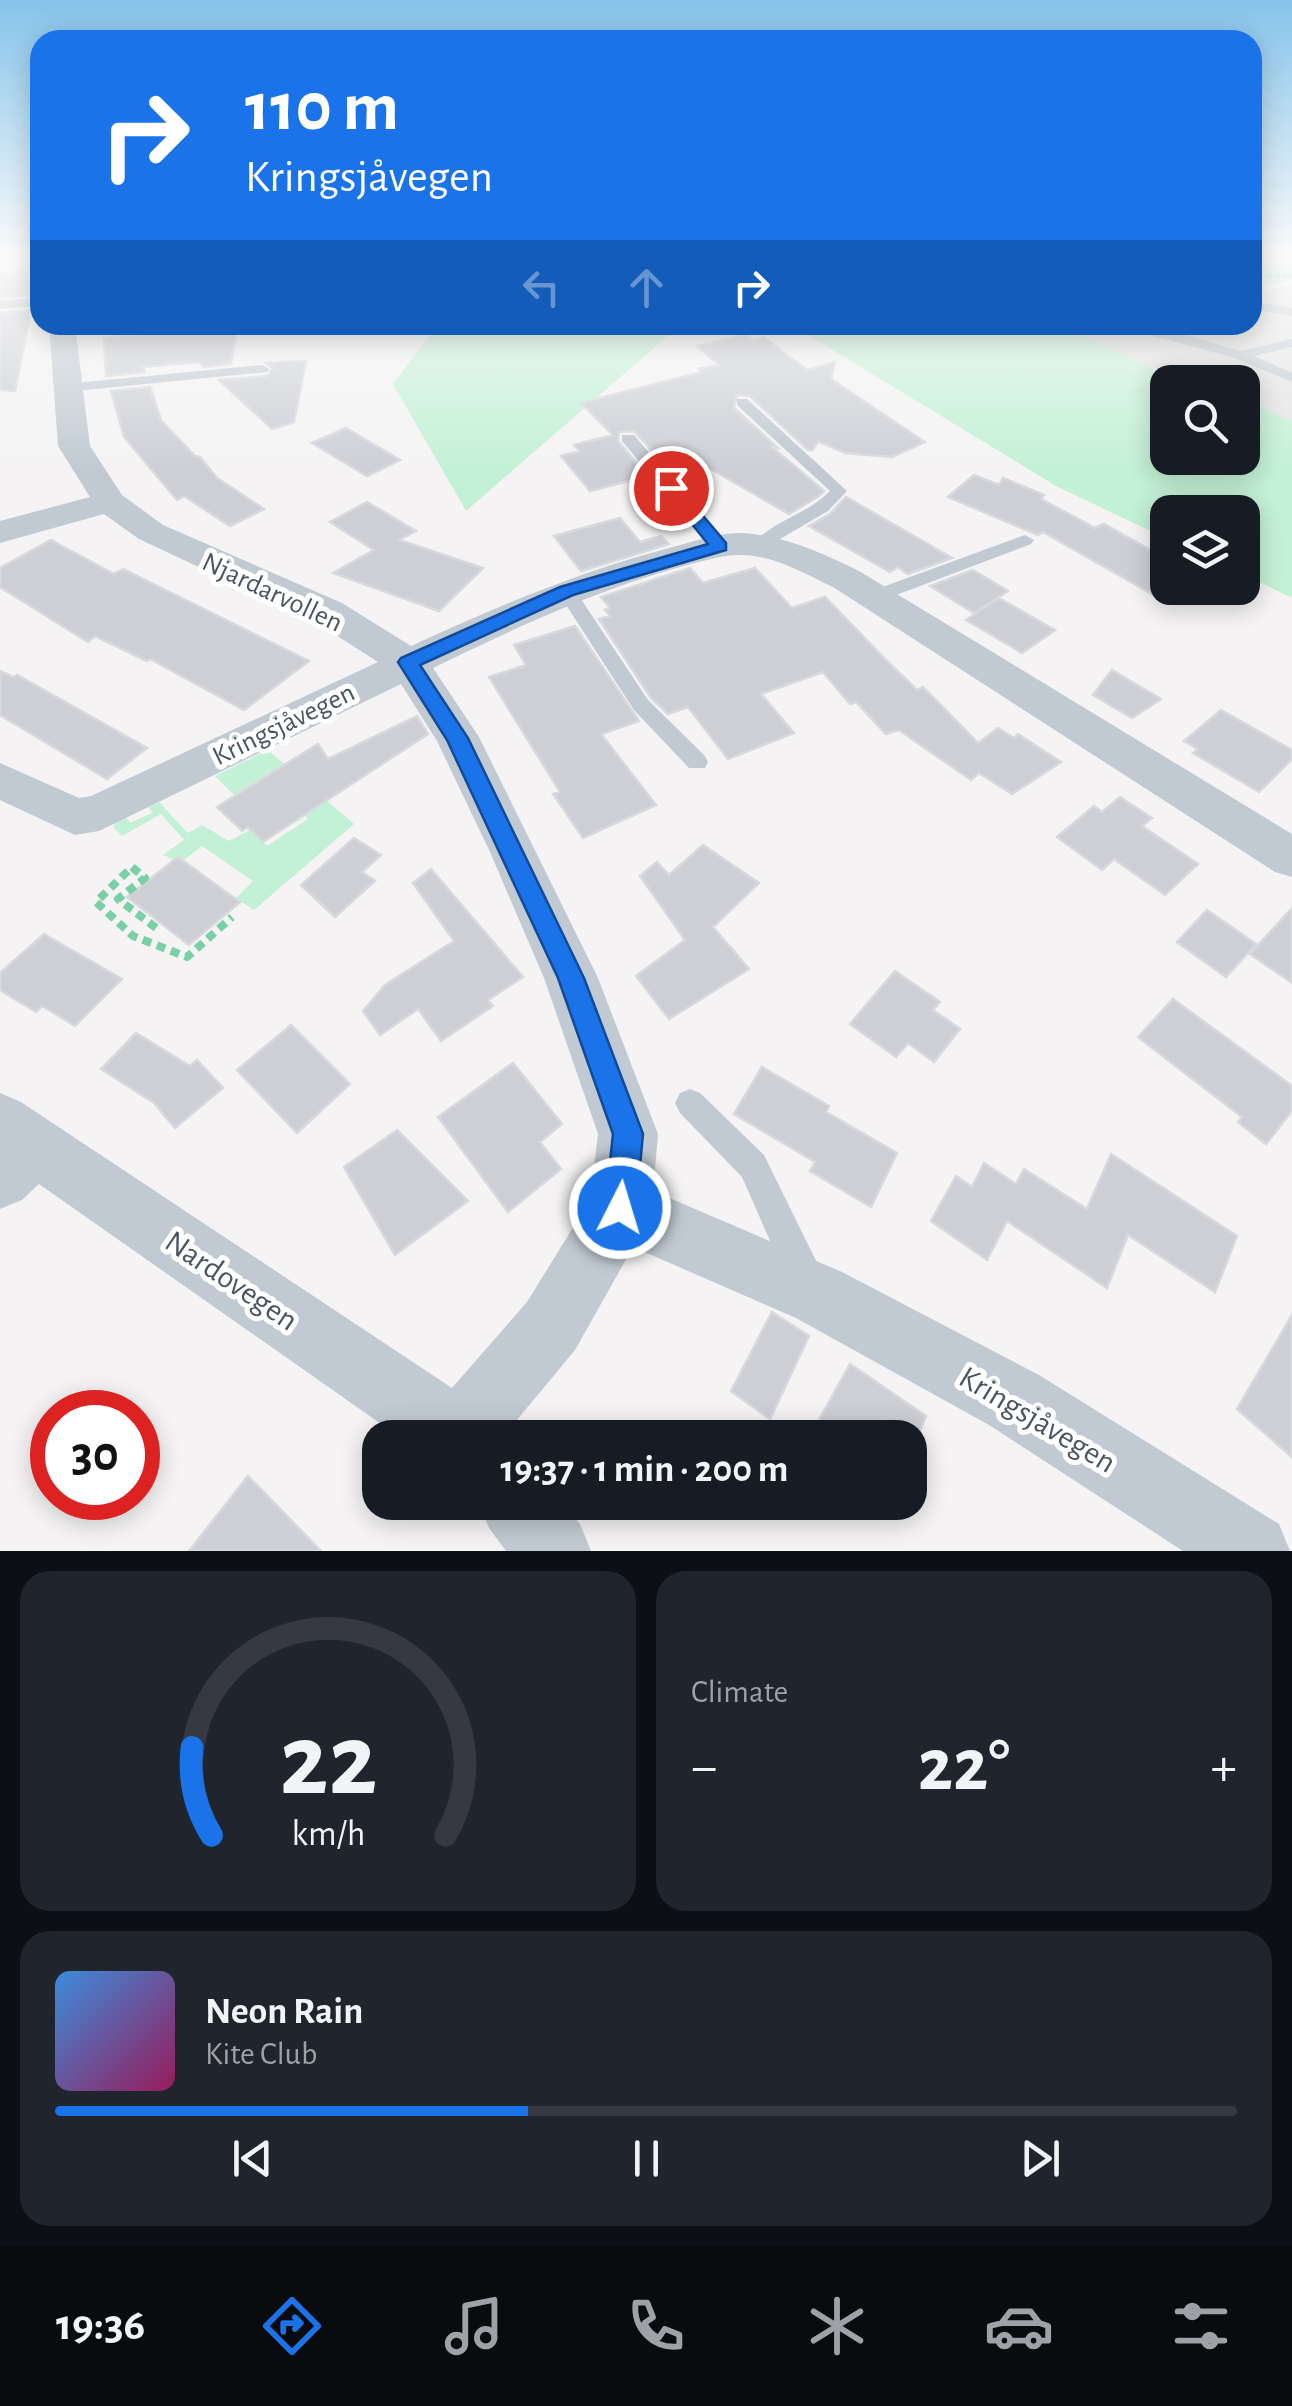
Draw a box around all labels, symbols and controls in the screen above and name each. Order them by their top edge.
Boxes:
icon: right [80,70,210,200]
text: 110 m [245,73,399,143]
text: Kringsjåvegen [245,155,493,200]
icon: left [514,260,569,315]
icon: ahead [619,260,674,315]
icon: right [724,260,779,315]
map controls [1150,365,1260,605]
button: search [1150,365,1260,475]
pin [629,446,714,531]
icon: arrive [644,461,699,516]
button: layers [1150,495,1260,605]
street label: Njardarvollen [198,548,347,637]
street label: Kringsjåvegen [208,678,359,771]
position arrow [568,1156,672,1260]
street label: Nardovegen [159,1225,303,1337]
street label: Kringsjåvegen [954,1361,1121,1479]
speed limit sign: 30 [30,1390,160,1520]
text: 19:37 · 1 min · 200 m [501,1451,788,1489]
text: Climate [691,1676,788,1708]
text: 22 [279,1710,377,1814]
text: 22° [918,1729,1010,1804]
text: − [691,1740,717,1795]
text: + [1211,1740,1237,1795]
text: km/h [291,1816,365,1852]
text: Neon Rain [205,1993,363,2031]
text: Kite Club [205,2038,317,2070]
icon: previous [225,2131,280,2186]
icon: pause [619,2131,674,2186]
icon: next [1013,2131,1068,2186]
icon: directions [257,2291,327,2361]
icon: music [439,2291,509,2361]
icon: phone [621,2291,691,2361]
icon: climate [802,2291,872,2361]
icon: car [984,2291,1054,2361]
icon: filters [1166,2291,1236,2361]
text: 19:36 [56,2303,145,2348]

